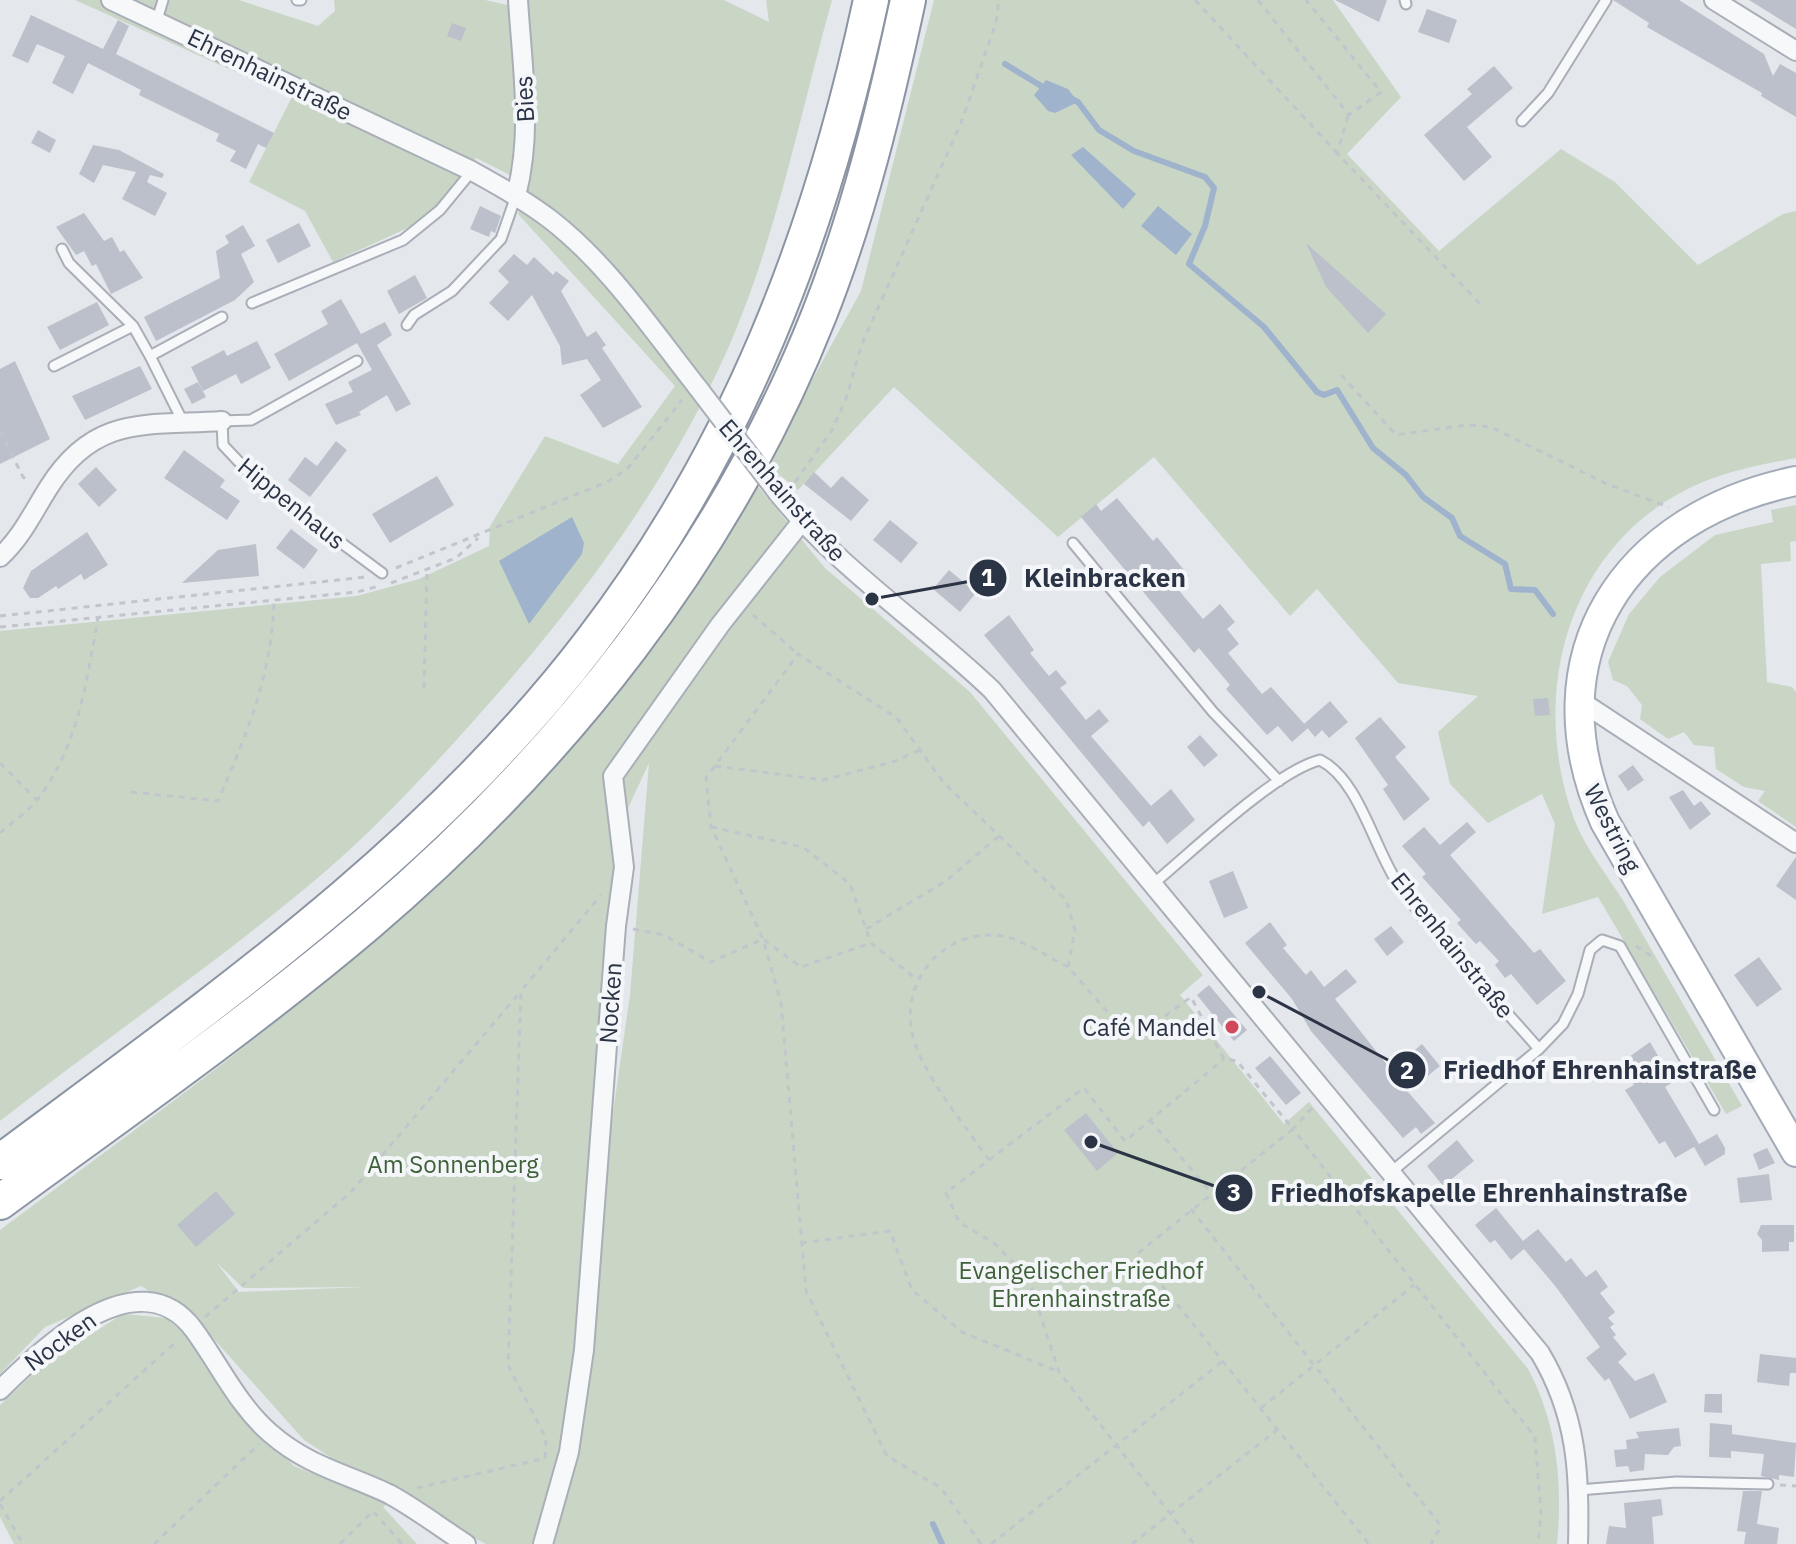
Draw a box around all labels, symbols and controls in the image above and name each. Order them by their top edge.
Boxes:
street label: Ehrenhainstraße [182,20,358,128]
street label: Bies [507,75,541,123]
street label: Ehrenhainstraße [712,412,854,568]
street label: Hippenhaus [232,450,352,556]
callout: Kleinbracken [968,553,1202,603]
text: Kleinbracken [1024,560,1186,594]
text: 1 [981,561,995,593]
street label: Westring [1577,778,1649,878]
street label: Ehrenhainstraße [1384,865,1522,1025]
street label: Nocken [591,961,629,1045]
place label: Café Mandel [1082,1011,1216,1043]
marker: Café Mandel [1223,1018,1241,1036]
callout: Friedhof Ehrenhainstraße [1387,1045,1773,1095]
text: Friedhof Ehrenhainstraße [1443,1052,1757,1086]
text: 2 [1400,1054,1414,1086]
park label: Am Sonnenberg [367,1148,539,1180]
callout: Friedhofskapelle Ehrenhainstraße [1214,1168,1703,1218]
text: Friedhofskapelle Ehrenhainstraße [1270,1175,1688,1209]
text: 3 [1227,1176,1241,1208]
park label: Evangelischer Friedhof Ehrenhainstraße [959,1254,1204,1314]
street label: Nocken [18,1304,102,1378]

